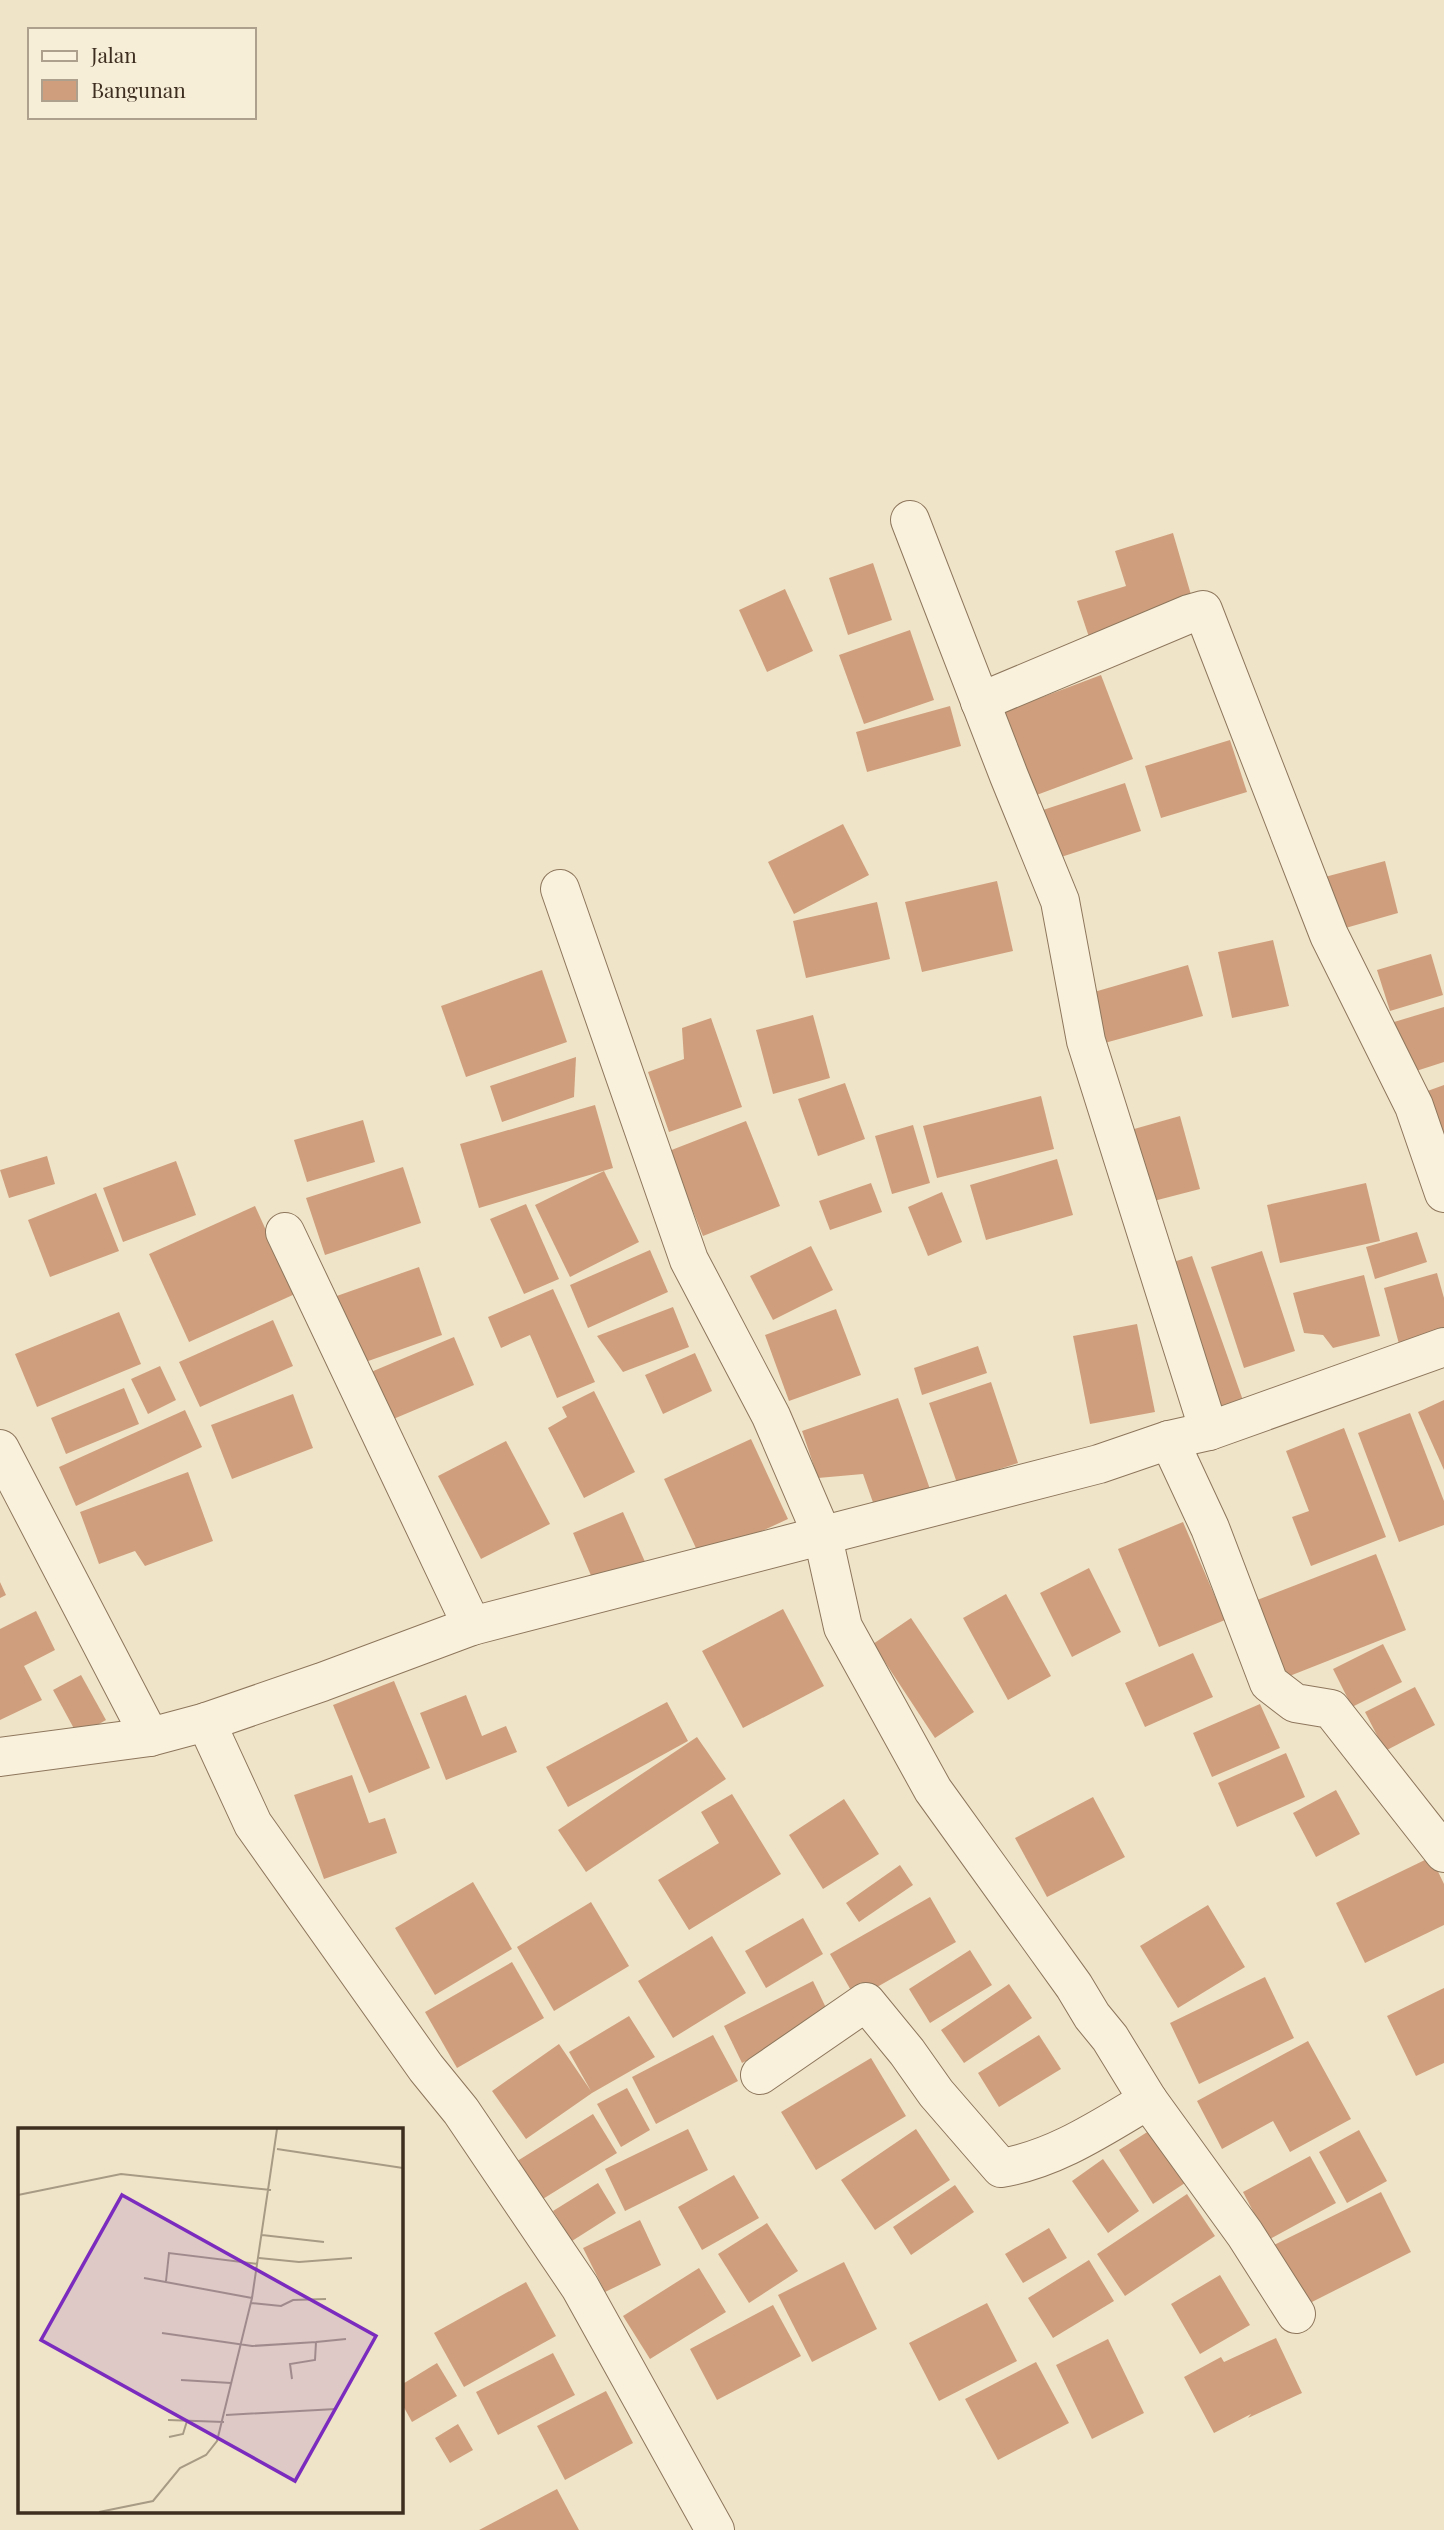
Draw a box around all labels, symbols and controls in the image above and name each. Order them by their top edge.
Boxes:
legend [28,28,256,119]
text: Jalan [90,40,137,68]
text: Bangunan [91,75,186,103]
inset map [18,2128,402,2512]

